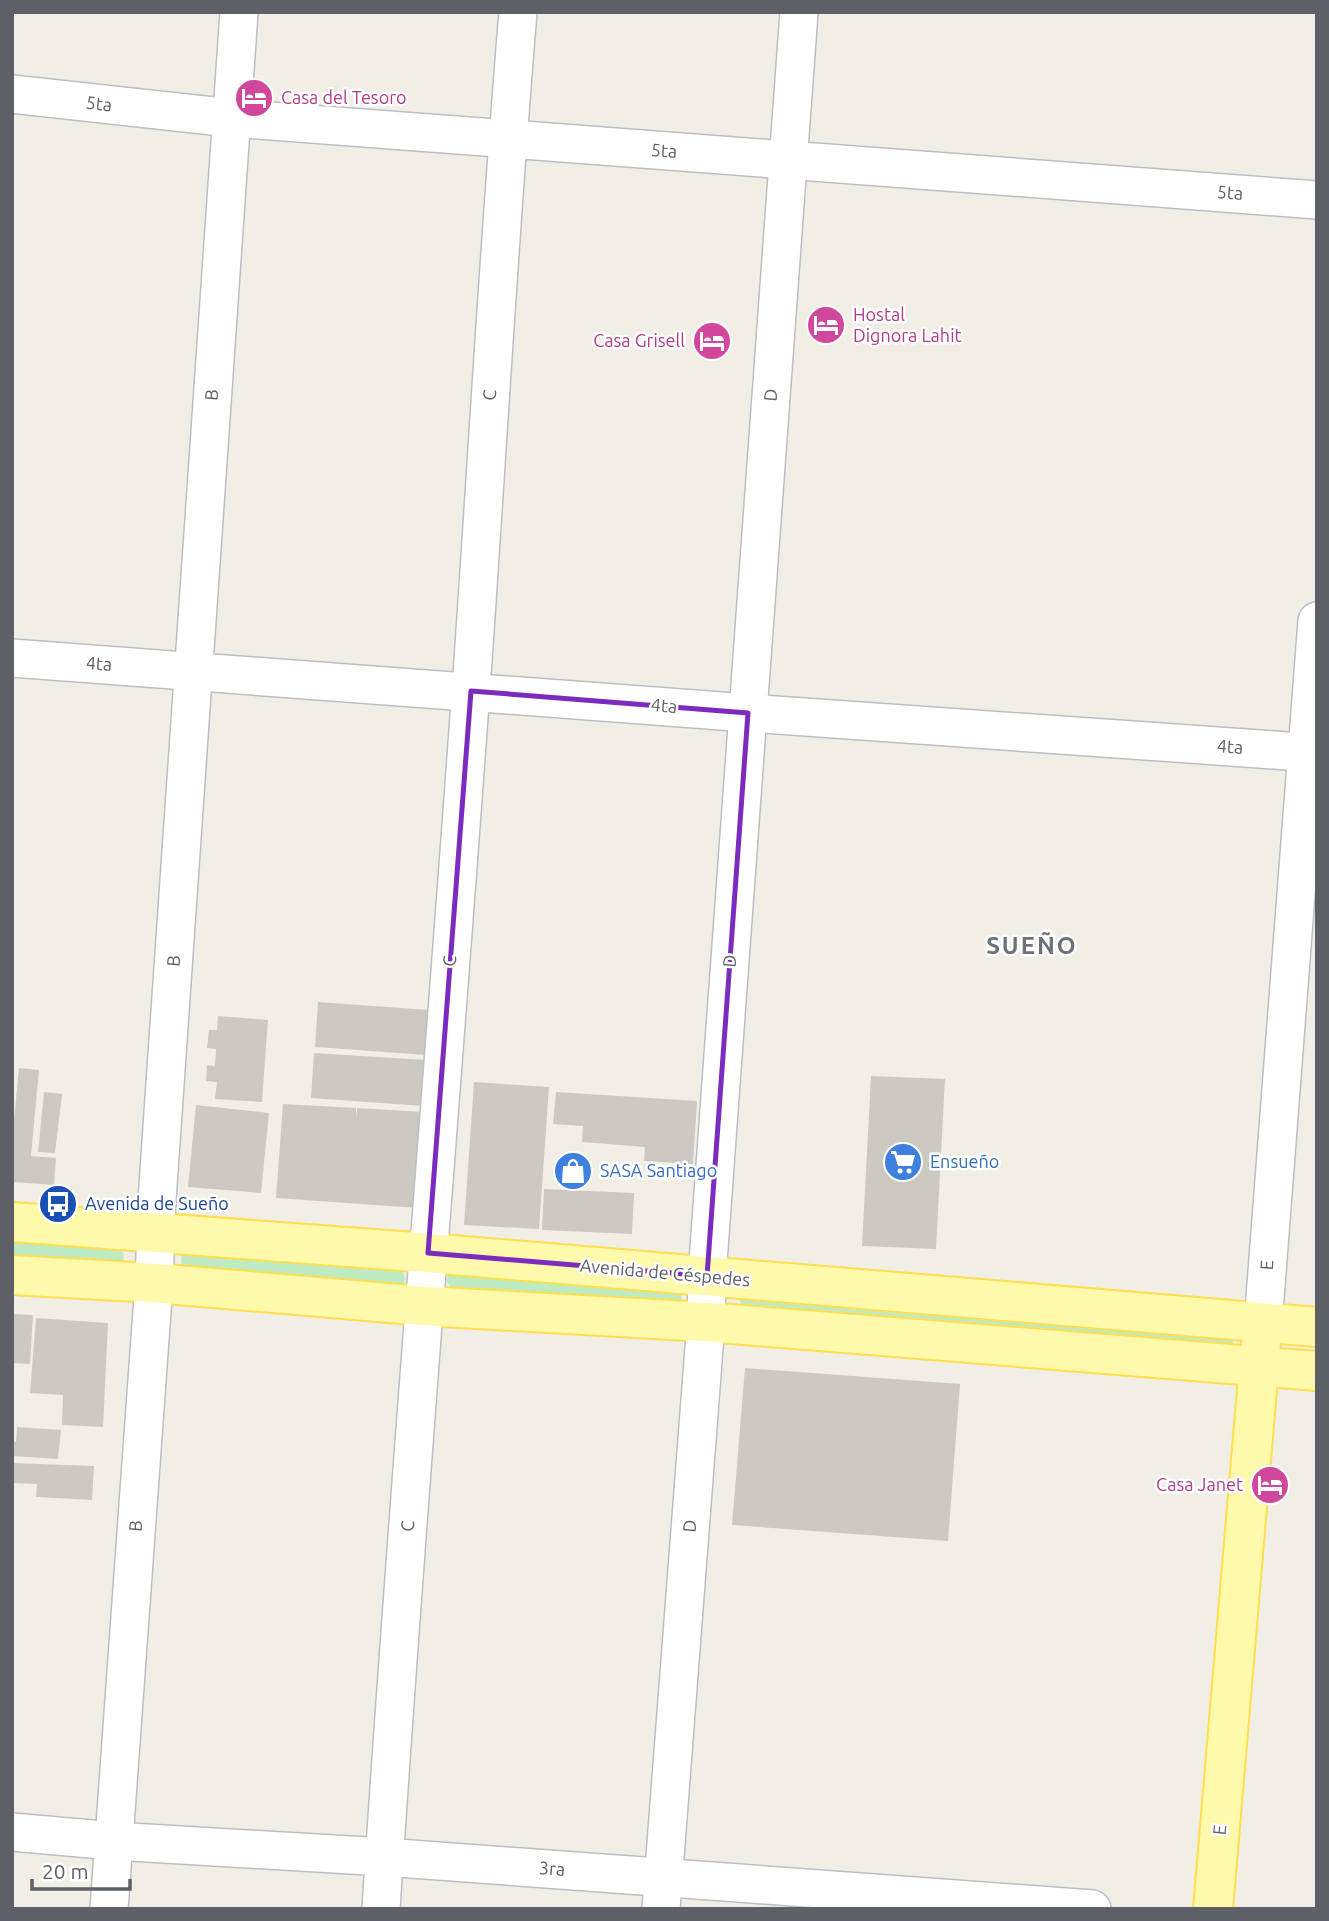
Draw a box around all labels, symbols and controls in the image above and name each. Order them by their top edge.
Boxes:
hotel icon: Casa del Tesoro [233,77,275,119]
place label: Casa del Tesoro [281,87,407,107]
street label: 5ta [85,92,113,114]
street label: 5ta [650,139,678,161]
street label: 5ta [1216,181,1244,203]
hotel icon: Hostal Dignora Lahit [805,304,847,346]
place label: Hostal Dignora Lahit [853,304,962,345]
hotel icon: Casa Grisell [691,320,733,362]
place label: Casa Grisell [593,330,685,350]
street label: D [760,388,780,402]
street label: B [201,389,221,401]
street label: C [479,389,499,401]
street label: 4ta [85,652,113,674]
street label: 4ta [650,694,678,716]
street label: 4ta [1216,735,1244,757]
district label: SUEÑO [986,931,1078,959]
street label: D [719,954,739,968]
street label: B [163,955,183,967]
street label: C [439,955,459,967]
supermarket icon: Ensueño [882,1141,924,1183]
shop icon: SASA Santiago [552,1150,594,1192]
place label: Ensueño [930,1151,999,1171]
place label: SASA Santiago [600,1160,717,1180]
bus stop icon: Avenida de Sueño [37,1183,79,1225]
place label: Avenida de Sueño [85,1193,229,1213]
street label: Avenida de Céspedes [579,1255,751,1289]
street label: E [1256,1259,1276,1271]
hotel icon: Casa Janet [1249,1464,1291,1506]
place label: Casa Janet [1156,1474,1243,1494]
street label: D [679,1519,699,1533]
street label: B [125,1520,145,1532]
street label: C [397,1520,417,1532]
street label: E [1209,1824,1229,1836]
scale bar [32,1848,130,1892]
street label: 3ra [538,1857,566,1879]
text: 20 m [42,1859,89,1883]

